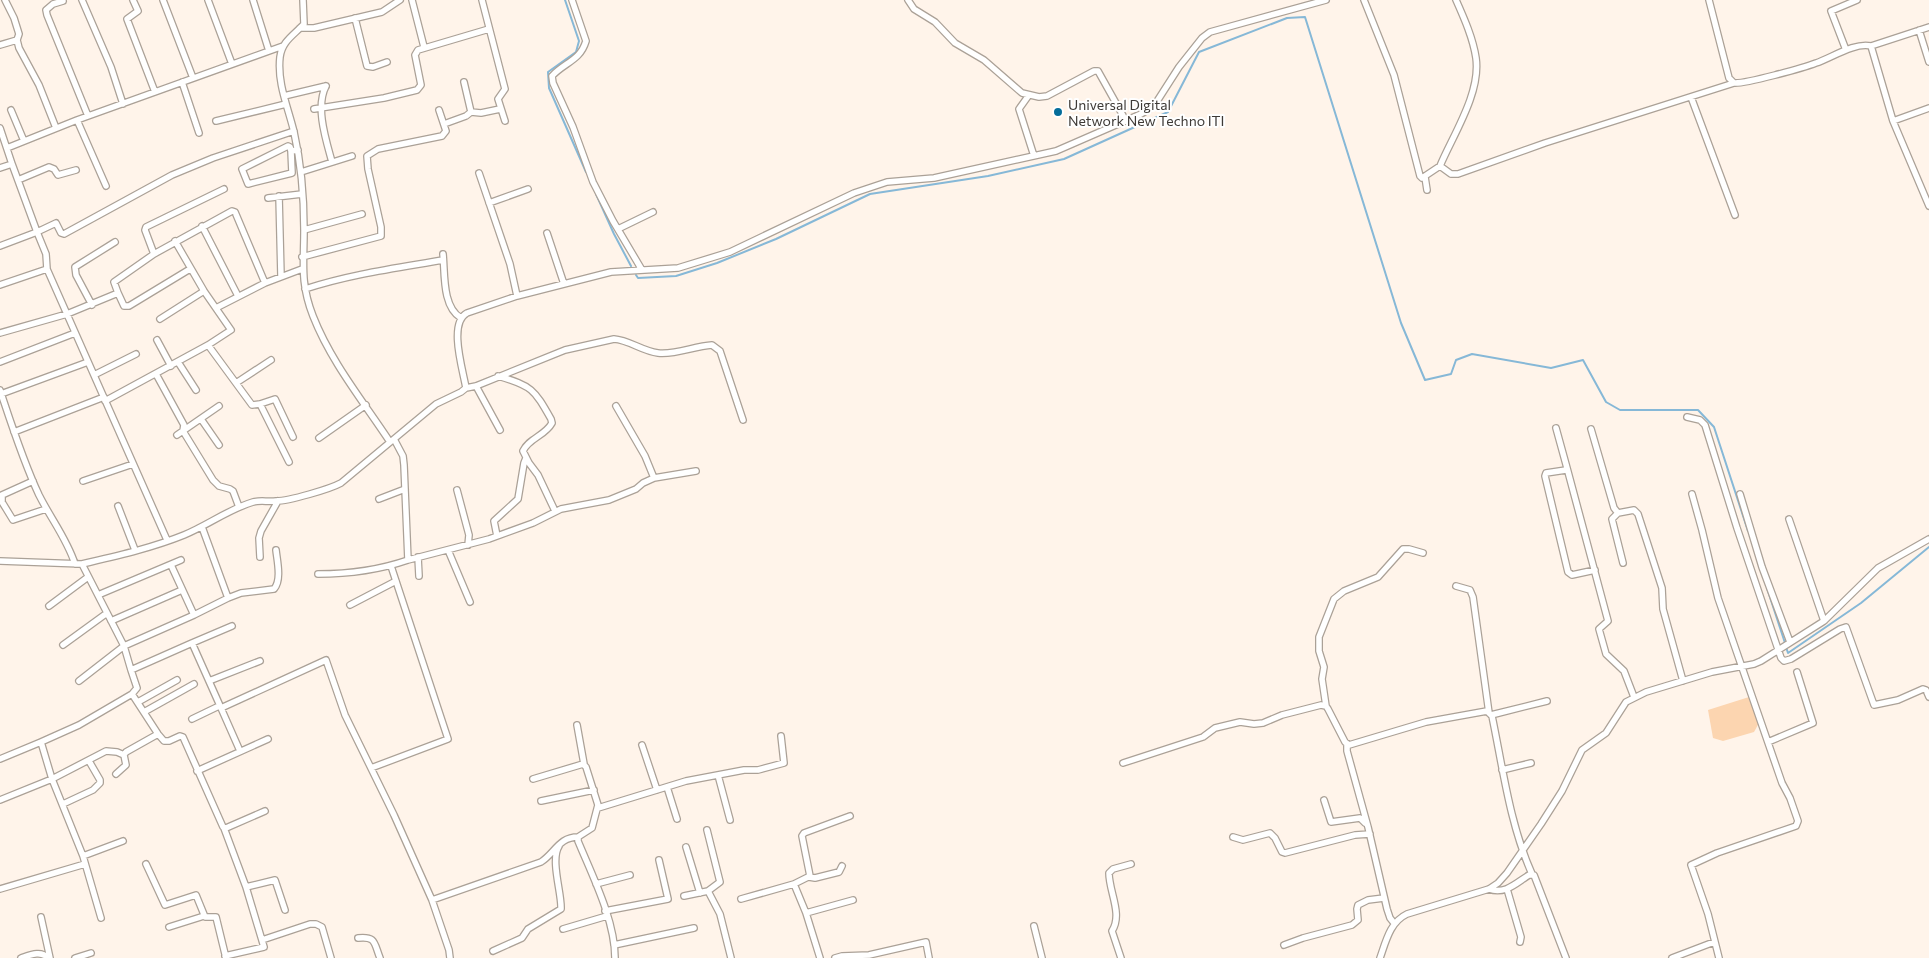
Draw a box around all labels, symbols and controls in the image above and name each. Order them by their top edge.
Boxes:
place label: Universal Digital Network New Techno ITI [1068,96,1225,129]
marker: Universal Digital Network New Techno ITI [1052,106,1064,118]

